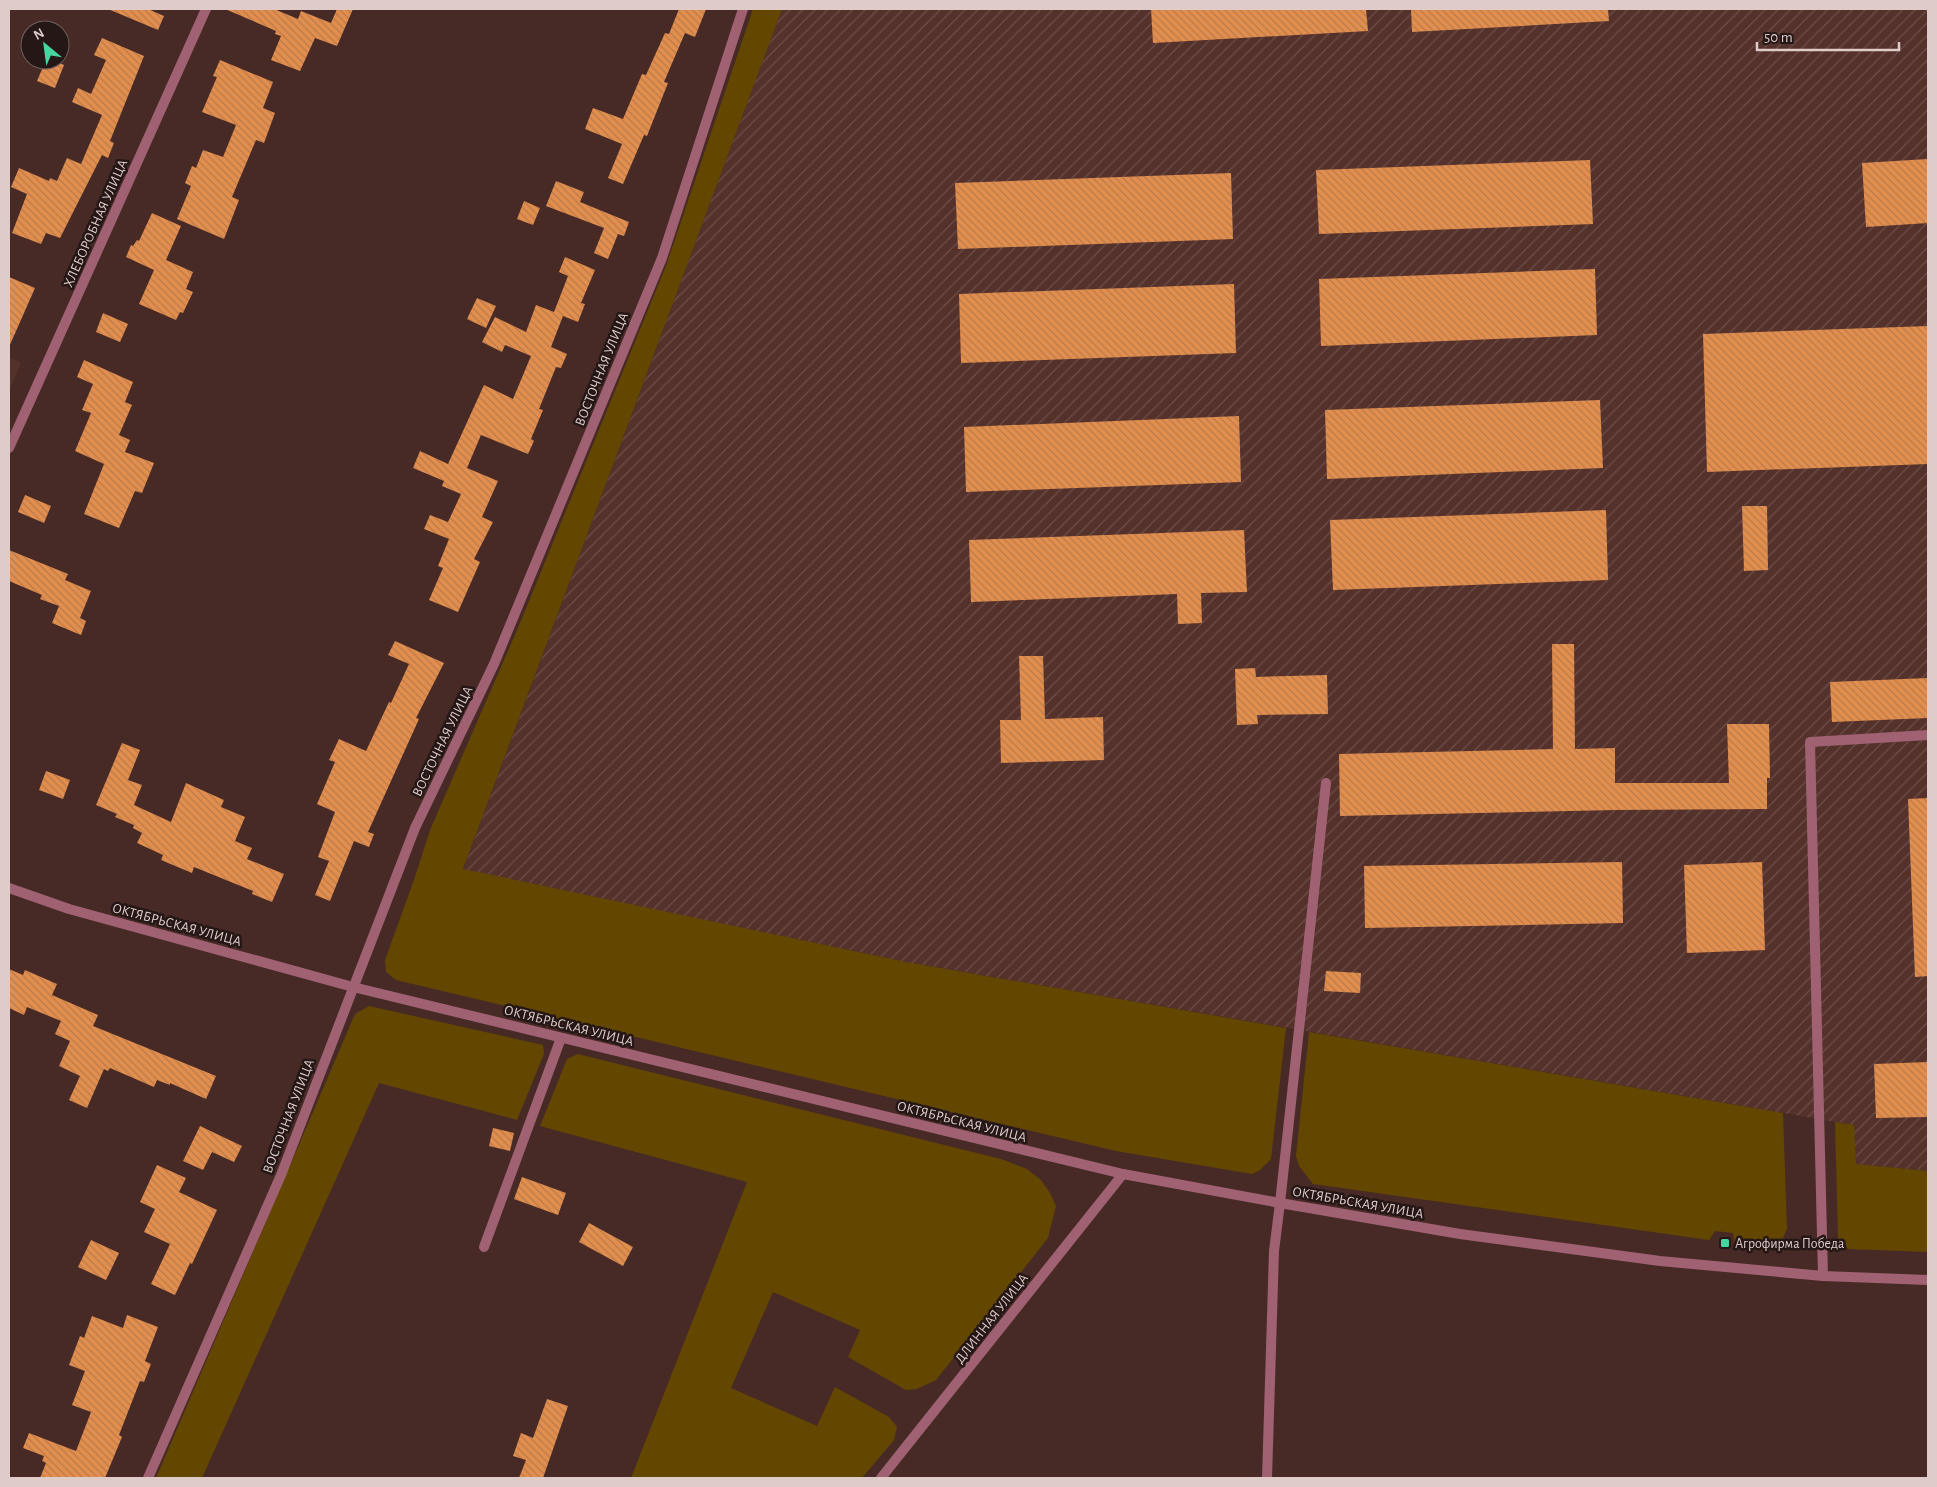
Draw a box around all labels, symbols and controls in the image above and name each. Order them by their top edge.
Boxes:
north arrow [20,20,70,70]
scale bar [1757,20,1900,52]
text: N [32,26,47,43]
text: 50 m [1764,30,1793,45]
street label: ХЛЕБОРОБНАЯ УЛИЦА [61,157,130,289]
street label: ВОСТОЧНАЯ УЛИЦА [573,311,631,428]
street label: ВОСТОЧНАЯ УЛИЦА [410,684,476,799]
street label: ОКТЯБРЬСКАЯ УЛИЦА [111,901,243,949]
street label: ОКТЯБРЬСКАЯ УЛИЦА [503,1003,635,1049]
street label: ВОСТОЧНАЯ УЛИЦА [261,1057,317,1175]
street label: ОКТЯБРЬСКАЯ УЛИЦА [896,1099,1028,1145]
street label: ОКТЯБРЬСКАЯ УЛИЦА [1291,1185,1424,1221]
marker: Агрофирма Победа [1719,1237,1731,1249]
place label: Агрофирма Победа [1735,1237,1845,1251]
street label: ДЛИННАЯ УЛИЦА [953,1271,1031,1366]

